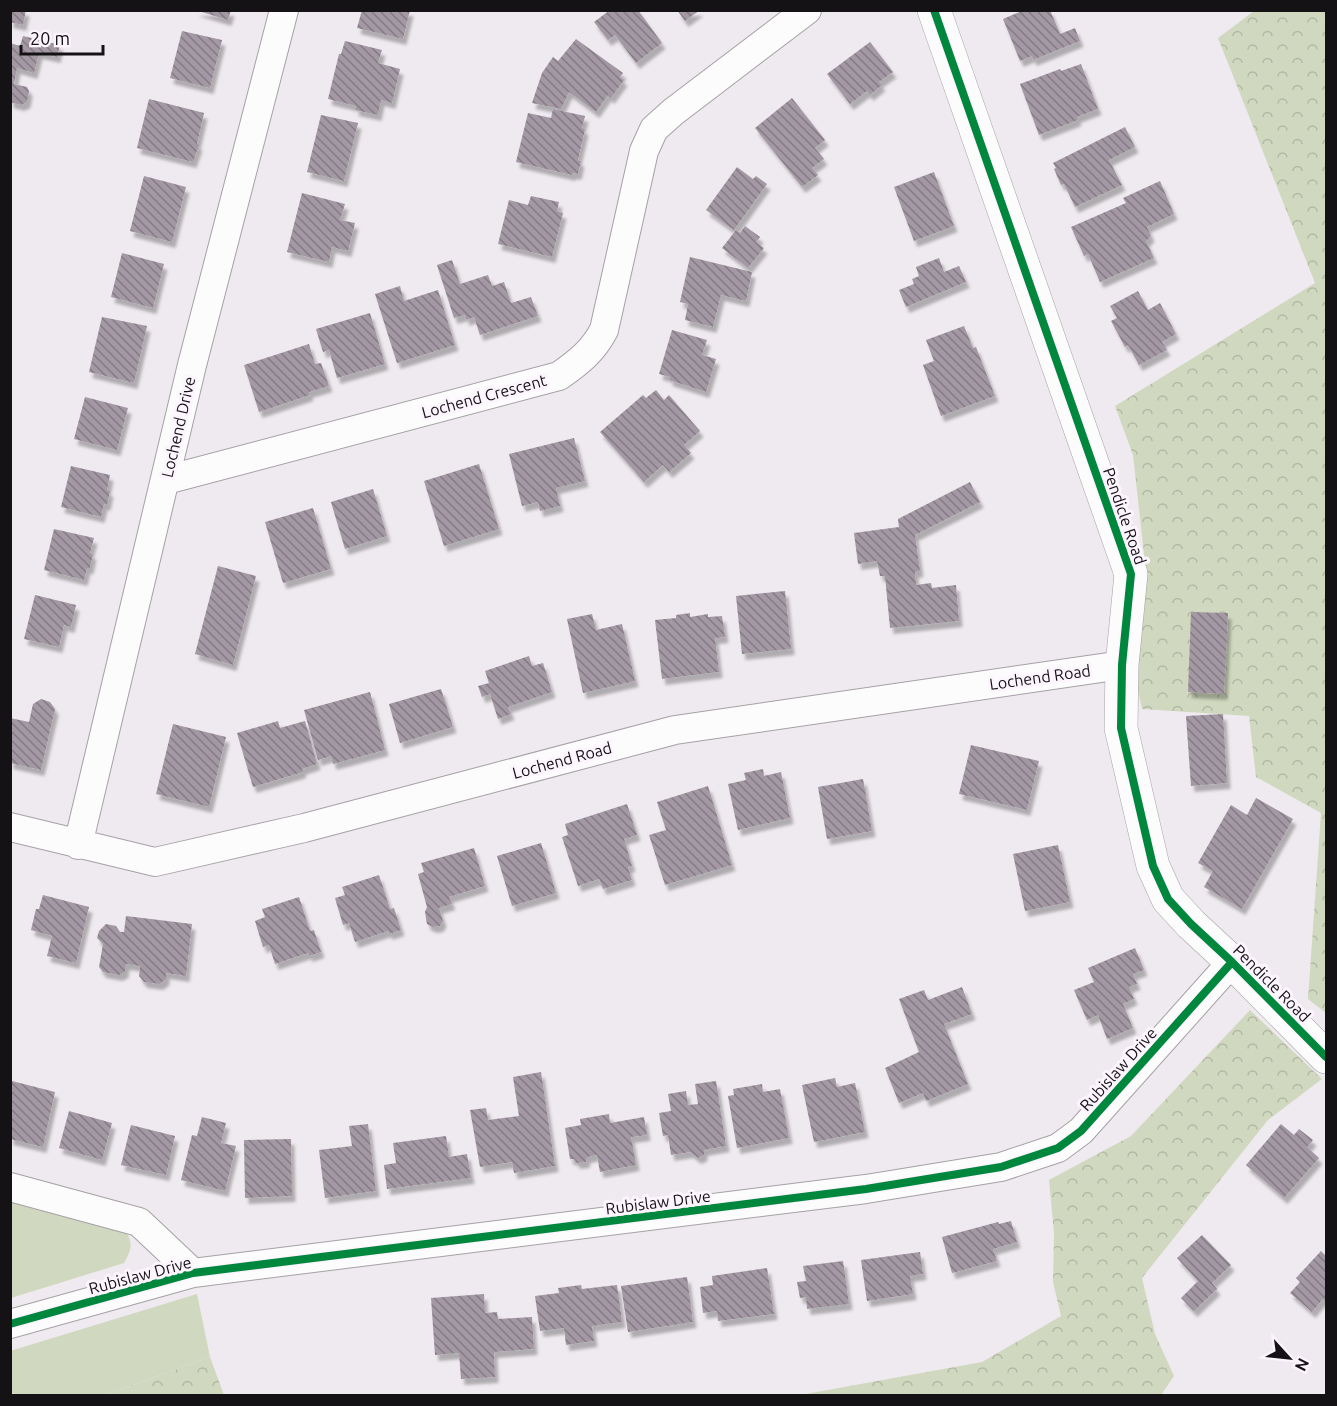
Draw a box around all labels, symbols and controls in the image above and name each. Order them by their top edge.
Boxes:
scale bar [21,18,104,56]
text: 20 m [30,28,70,48]
street label: Lochend Crescent [420,371,549,421]
street label: Lochend Drive [158,375,198,479]
street label: Pendicle Road [1100,465,1150,567]
street label: Lochend Road [988,661,1092,693]
street label: Lochend Road [510,738,614,782]
street label: Pendicle Road [1230,941,1314,1025]
street label: Rubislaw Drive [1076,1024,1160,1114]
street label: Rubislaw Drive [604,1187,712,1217]
street label: Rubislaw Drive [87,1253,193,1297]
north arrow [1259,1328,1319,1388]
text: N [1292,1355,1313,1374]

